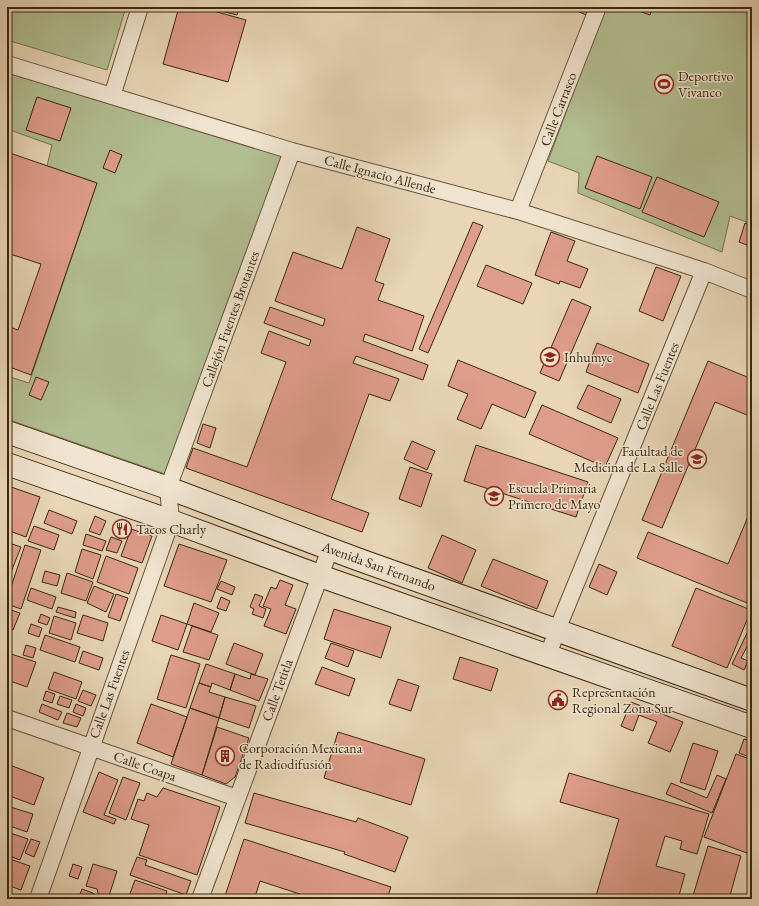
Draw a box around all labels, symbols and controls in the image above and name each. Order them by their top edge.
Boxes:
place label: Deportivo Vivanco [678,67,733,101]
street label: Calle Carrasco [536,69,580,149]
sports icon: Deportivo Vivanco [653,73,675,95]
street label: Calle Ignacio Allende [322,150,438,198]
street label: Callejón Fuentes Brotantes [197,248,263,390]
street label: Calle Las Fuentes [631,339,683,433]
school or university icon: Inhumyc [539,346,561,368]
place label: Inhumyc [564,348,613,366]
place label: Facultad de Medicina de La Salle [574,442,684,476]
school or university icon: Facultad de Medicina de La Salle [686,448,708,470]
place label: Escuela Primaria Primero de Mayo [508,479,600,513]
school or university icon: Escuela Primaria Primero de Mayo [483,485,505,507]
restaurant icon: Tacos Charly [111,518,133,540]
place label: Tacos Charly [136,520,207,538]
street label: Avenida San Fernando [319,537,438,595]
street label: Calle Las Fuentes [85,647,134,741]
street label: Calle Tetitla [257,656,297,724]
place label: Representación Regional Zona Sur [572,683,673,717]
public building icon: Representación Regional Zona Sur [547,689,569,711]
place label: Corporación Mexicana de Radiodifusión [239,739,363,773]
building icon: Corporación Mexicana de Radiodifusión [214,745,236,767]
street label: Calle Coapa [111,747,179,785]

